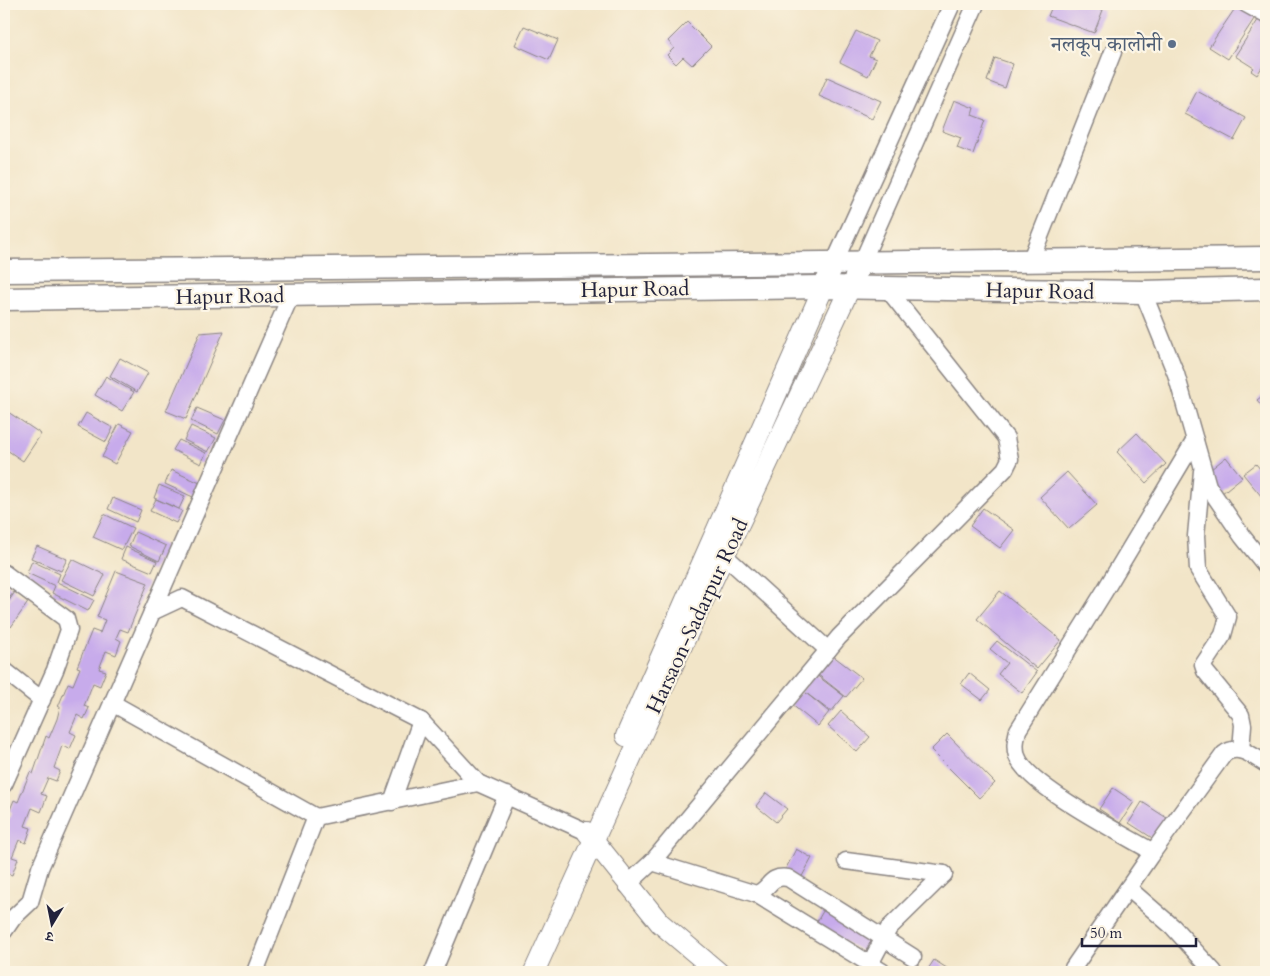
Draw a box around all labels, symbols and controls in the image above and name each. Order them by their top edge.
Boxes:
place label: नलकूप कालोनी [1050,30,1163,59]
marker: नलकूप कालोनी [1166,38,1178,50]
street label: Hapur Road [580,274,690,305]
street label: Hapur Road [985,276,1095,307]
street label: Hapur Road [175,281,285,312]
street label: Harsaon-Sadarpur Road [639,514,756,719]
north arrow [28,898,78,948]
scale bar [1082,916,1196,948]
text: 50 m [1090,923,1122,943]
text: उ [44,926,56,946]

